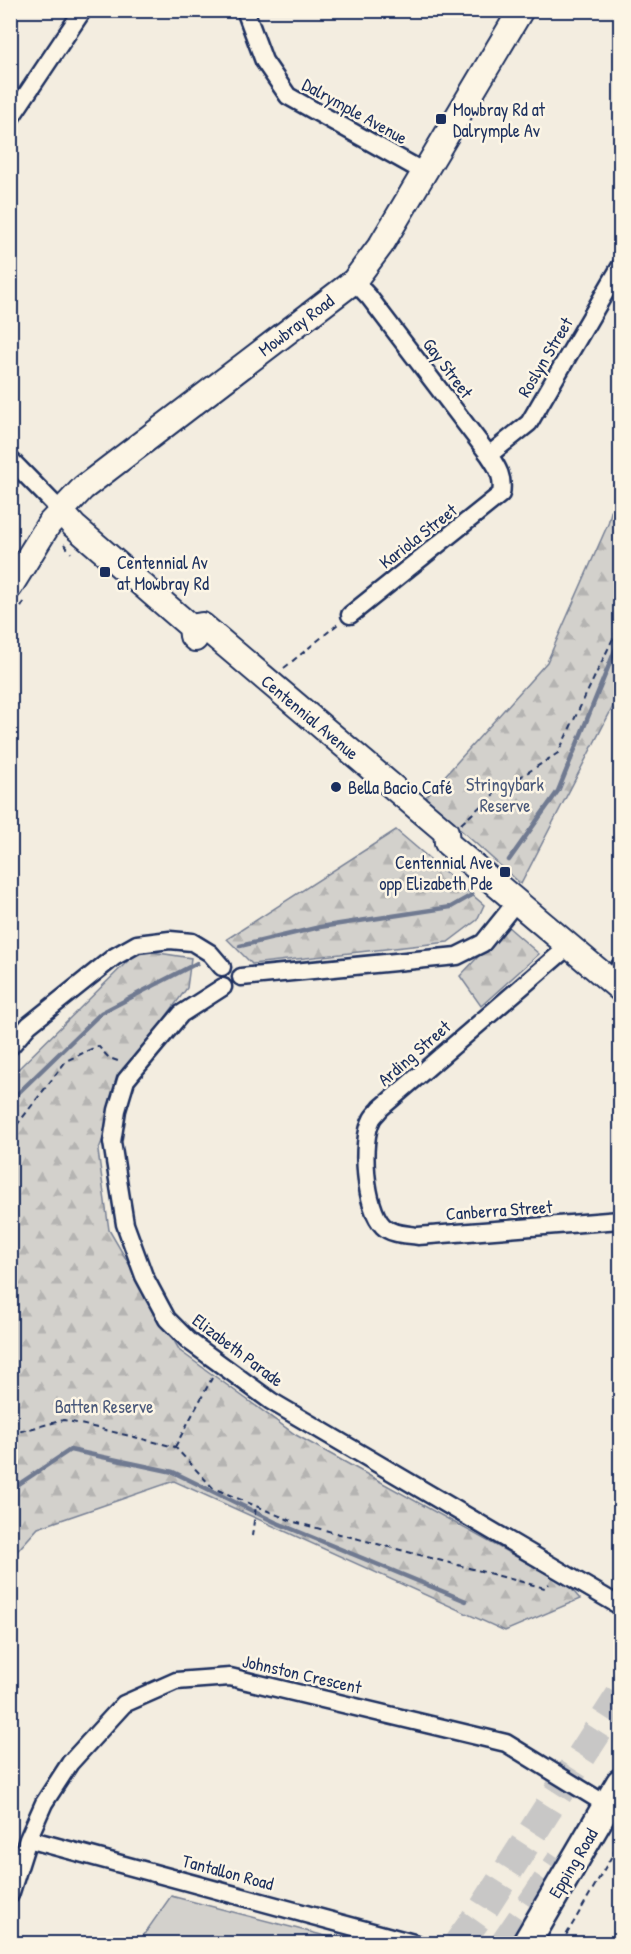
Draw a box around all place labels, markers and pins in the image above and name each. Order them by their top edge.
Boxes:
place label: Mowbray Rd at Dalrymple Av [453,97,546,143]
marker: Mowbray Rd at Dalrymple Av [434,112,448,126]
place label: Centennial Av at Mowbray Rd [117,550,209,596]
marker: Centennial Av at Mowbray Rd [98,565,112,579]
place label: Bella Bacio Café [348,775,452,800]
marker: Bella Bacio Café [329,780,343,794]
place label: Centennial Ave opp Elizabeth Pde [379,850,493,896]
marker: Centennial Ave opp Elizabeth Pde [498,865,512,879]

